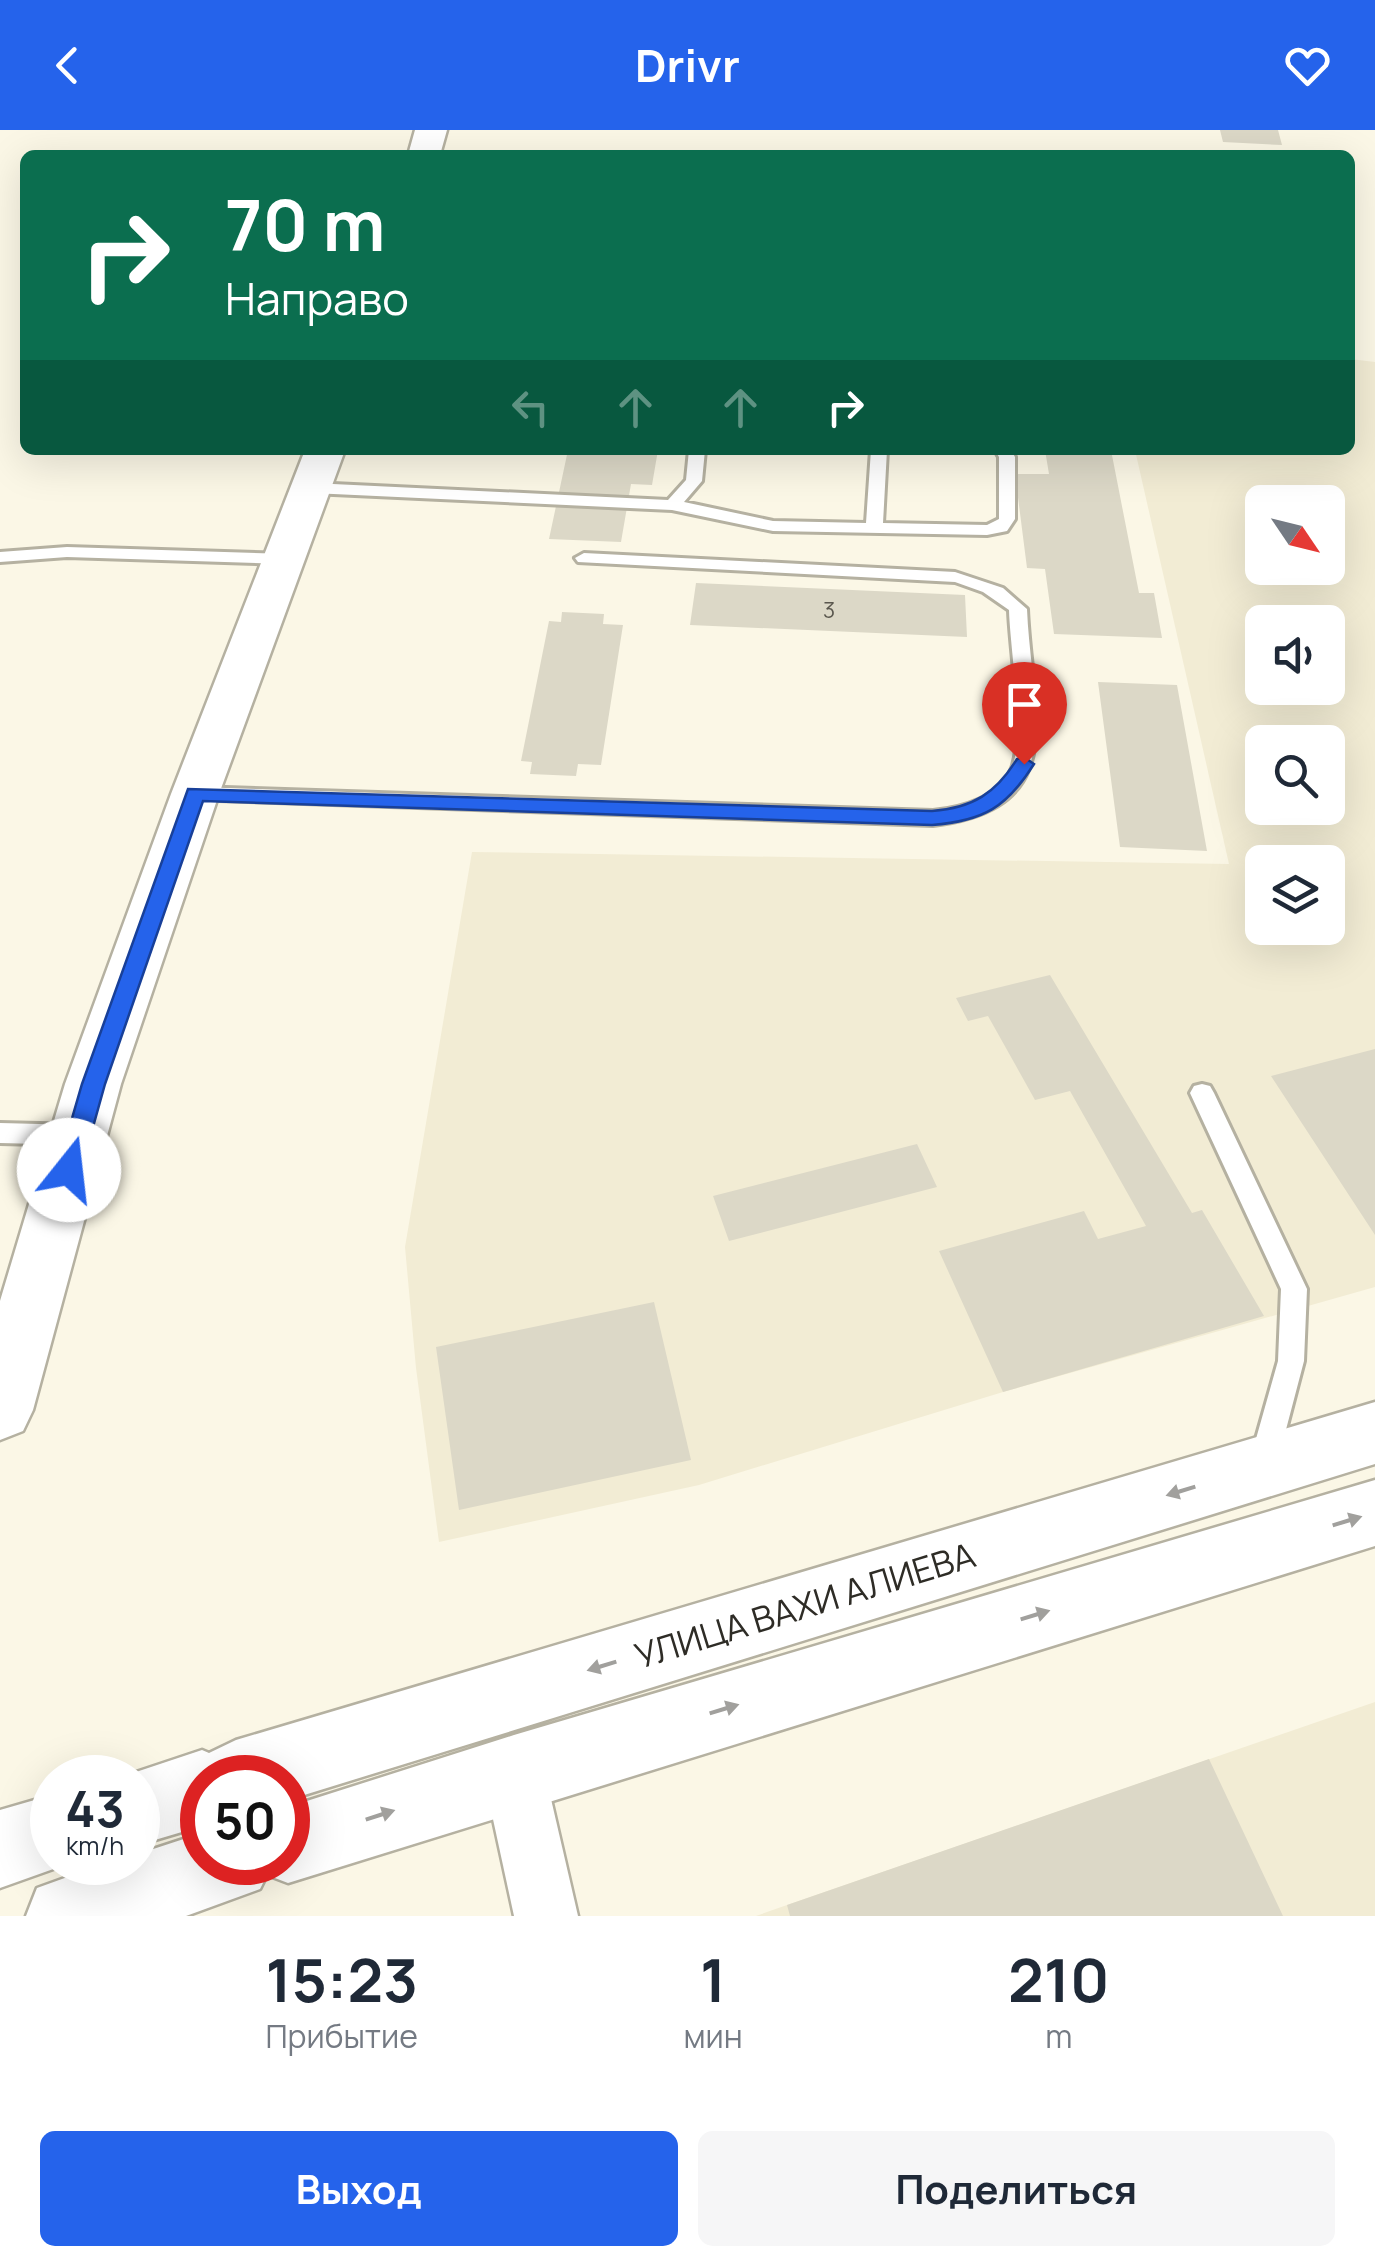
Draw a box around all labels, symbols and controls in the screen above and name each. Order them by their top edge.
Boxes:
text: Drivr [635,34,740,96]
icon: back [40,38,95,93]
icon: heart [1280,38,1335,93]
text: 70 m [225,176,385,272]
icon: right [60,190,190,320]
text: Направо [225,267,409,329]
icon: left [503,380,558,435]
icon: ahead [608,380,663,435]
icon: ahead [713,380,768,435]
icon: right [818,380,873,435]
north arrow [1245,485,1345,585]
map controls [1245,485,1345,945]
house number: 3 [823,595,835,625]
button: sound [1245,605,1345,705]
pin [982,662,1067,765]
icon: arrive [997,677,1052,732]
button: search [1245,725,1345,825]
button: layers [1245,845,1345,945]
position arrow [17,1118,121,1222]
one-way arrow [1165,1484,1196,1499]
one-way arrow [1332,1513,1362,1528]
street label: УЛИЦА ВАХИ АЛИЕВА [629,1530,981,1680]
one-way arrow [1021,1607,1051,1622]
one-way arrow [586,1659,617,1674]
one-way arrow [710,1701,740,1716]
speed limit sign: 50 [180,1755,310,1885]
text: 43 [65,1774,125,1842]
one-way arrow [366,1807,396,1822]
text: km/h [66,1828,124,1863]
text: 15:23 [265,1938,418,2020]
text: 1 [700,1938,726,2020]
text: 210 [1008,1938,1110,2020]
text: Прибытие [265,2014,418,2058]
text: мин [683,2014,743,2058]
text: m [1045,2014,1072,2058]
button: Выход [40,2131,678,2246]
button: Поделиться [698,2131,1335,2246]

